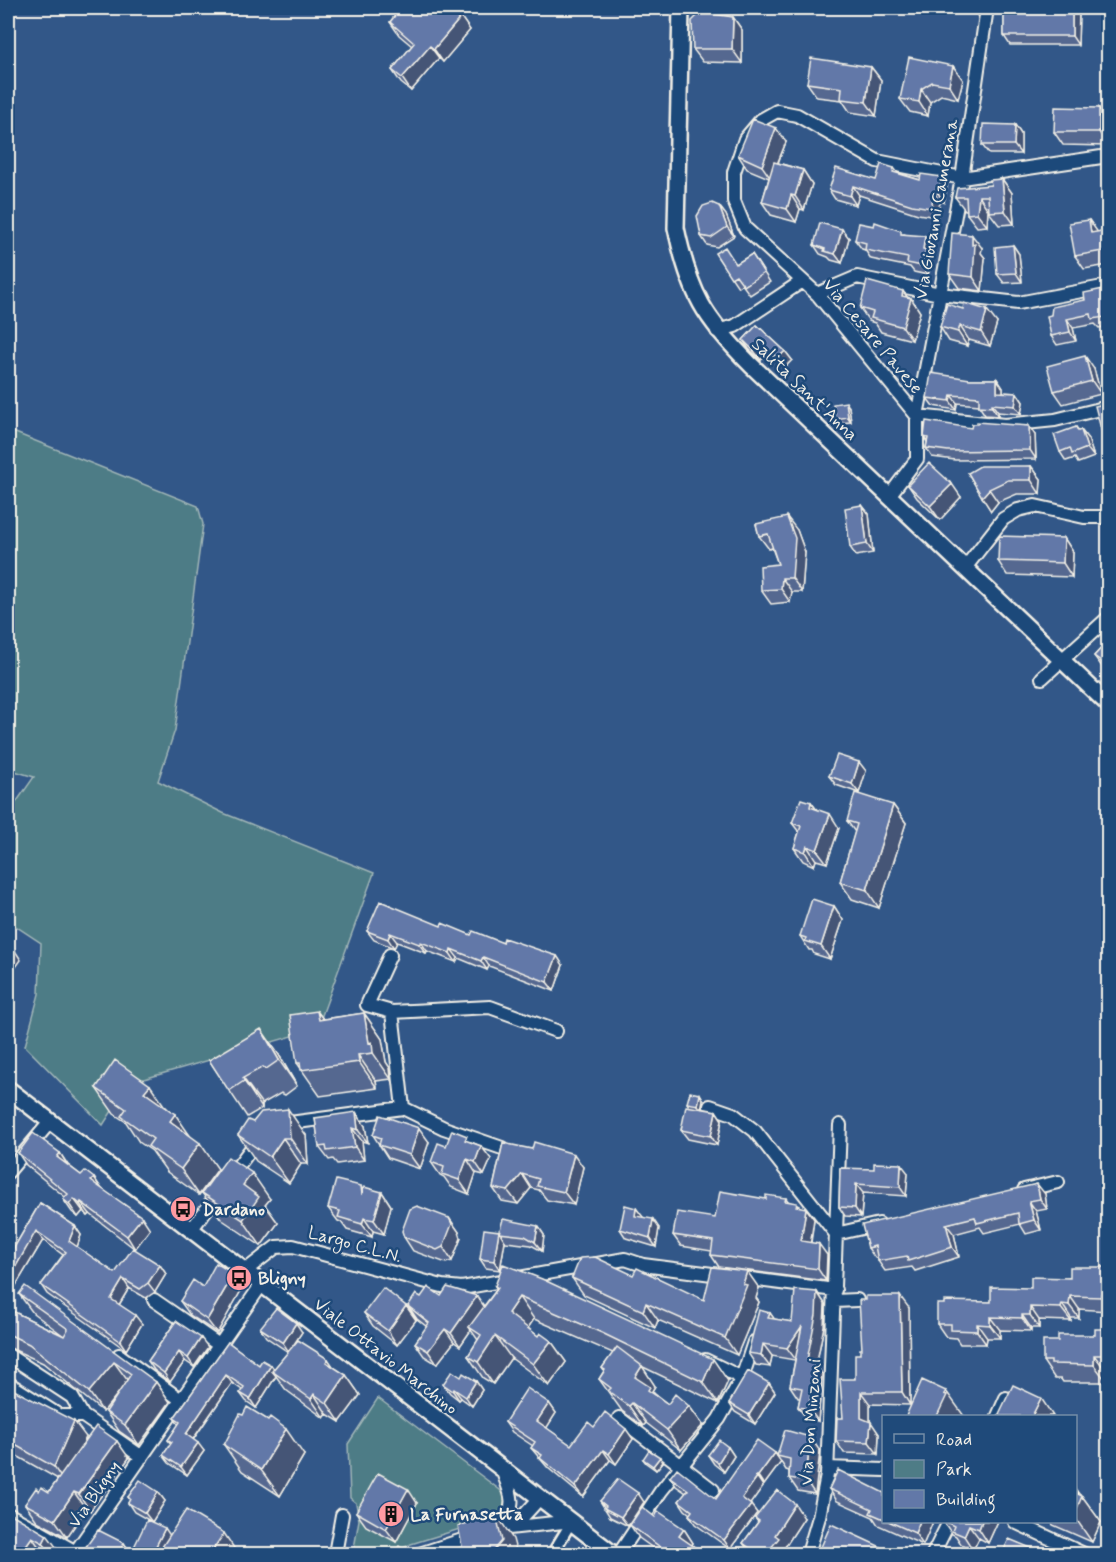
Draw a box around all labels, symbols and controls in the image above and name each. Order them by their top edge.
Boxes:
street label: Via Giovanni Camerana [909,117,965,301]
street label: Via Cesare Pavese [817,274,928,399]
street label: Salita Sant'Anna [746,333,863,447]
bus stop icon: Dardano [168,1194,198,1224]
place label: Dardano [202,1198,265,1222]
street label: Largo C.L.N. [305,1221,404,1270]
bus stop icon: Bligny [224,1263,254,1293]
place label: Bligny [258,1267,306,1291]
street label: Viale Ottavio Marchino [308,1293,462,1421]
street label: Via Don Minzoni [795,1358,827,1486]
legend [882,1415,1077,1523]
text: Road [936,1428,972,1452]
street label: Via Bligny [63,1456,127,1533]
text: Park [936,1458,972,1482]
text: Building [936,1488,996,1514]
building icon: La Furnasetta [376,1499,406,1529]
place label: La Furnasetta [410,1503,524,1527]

